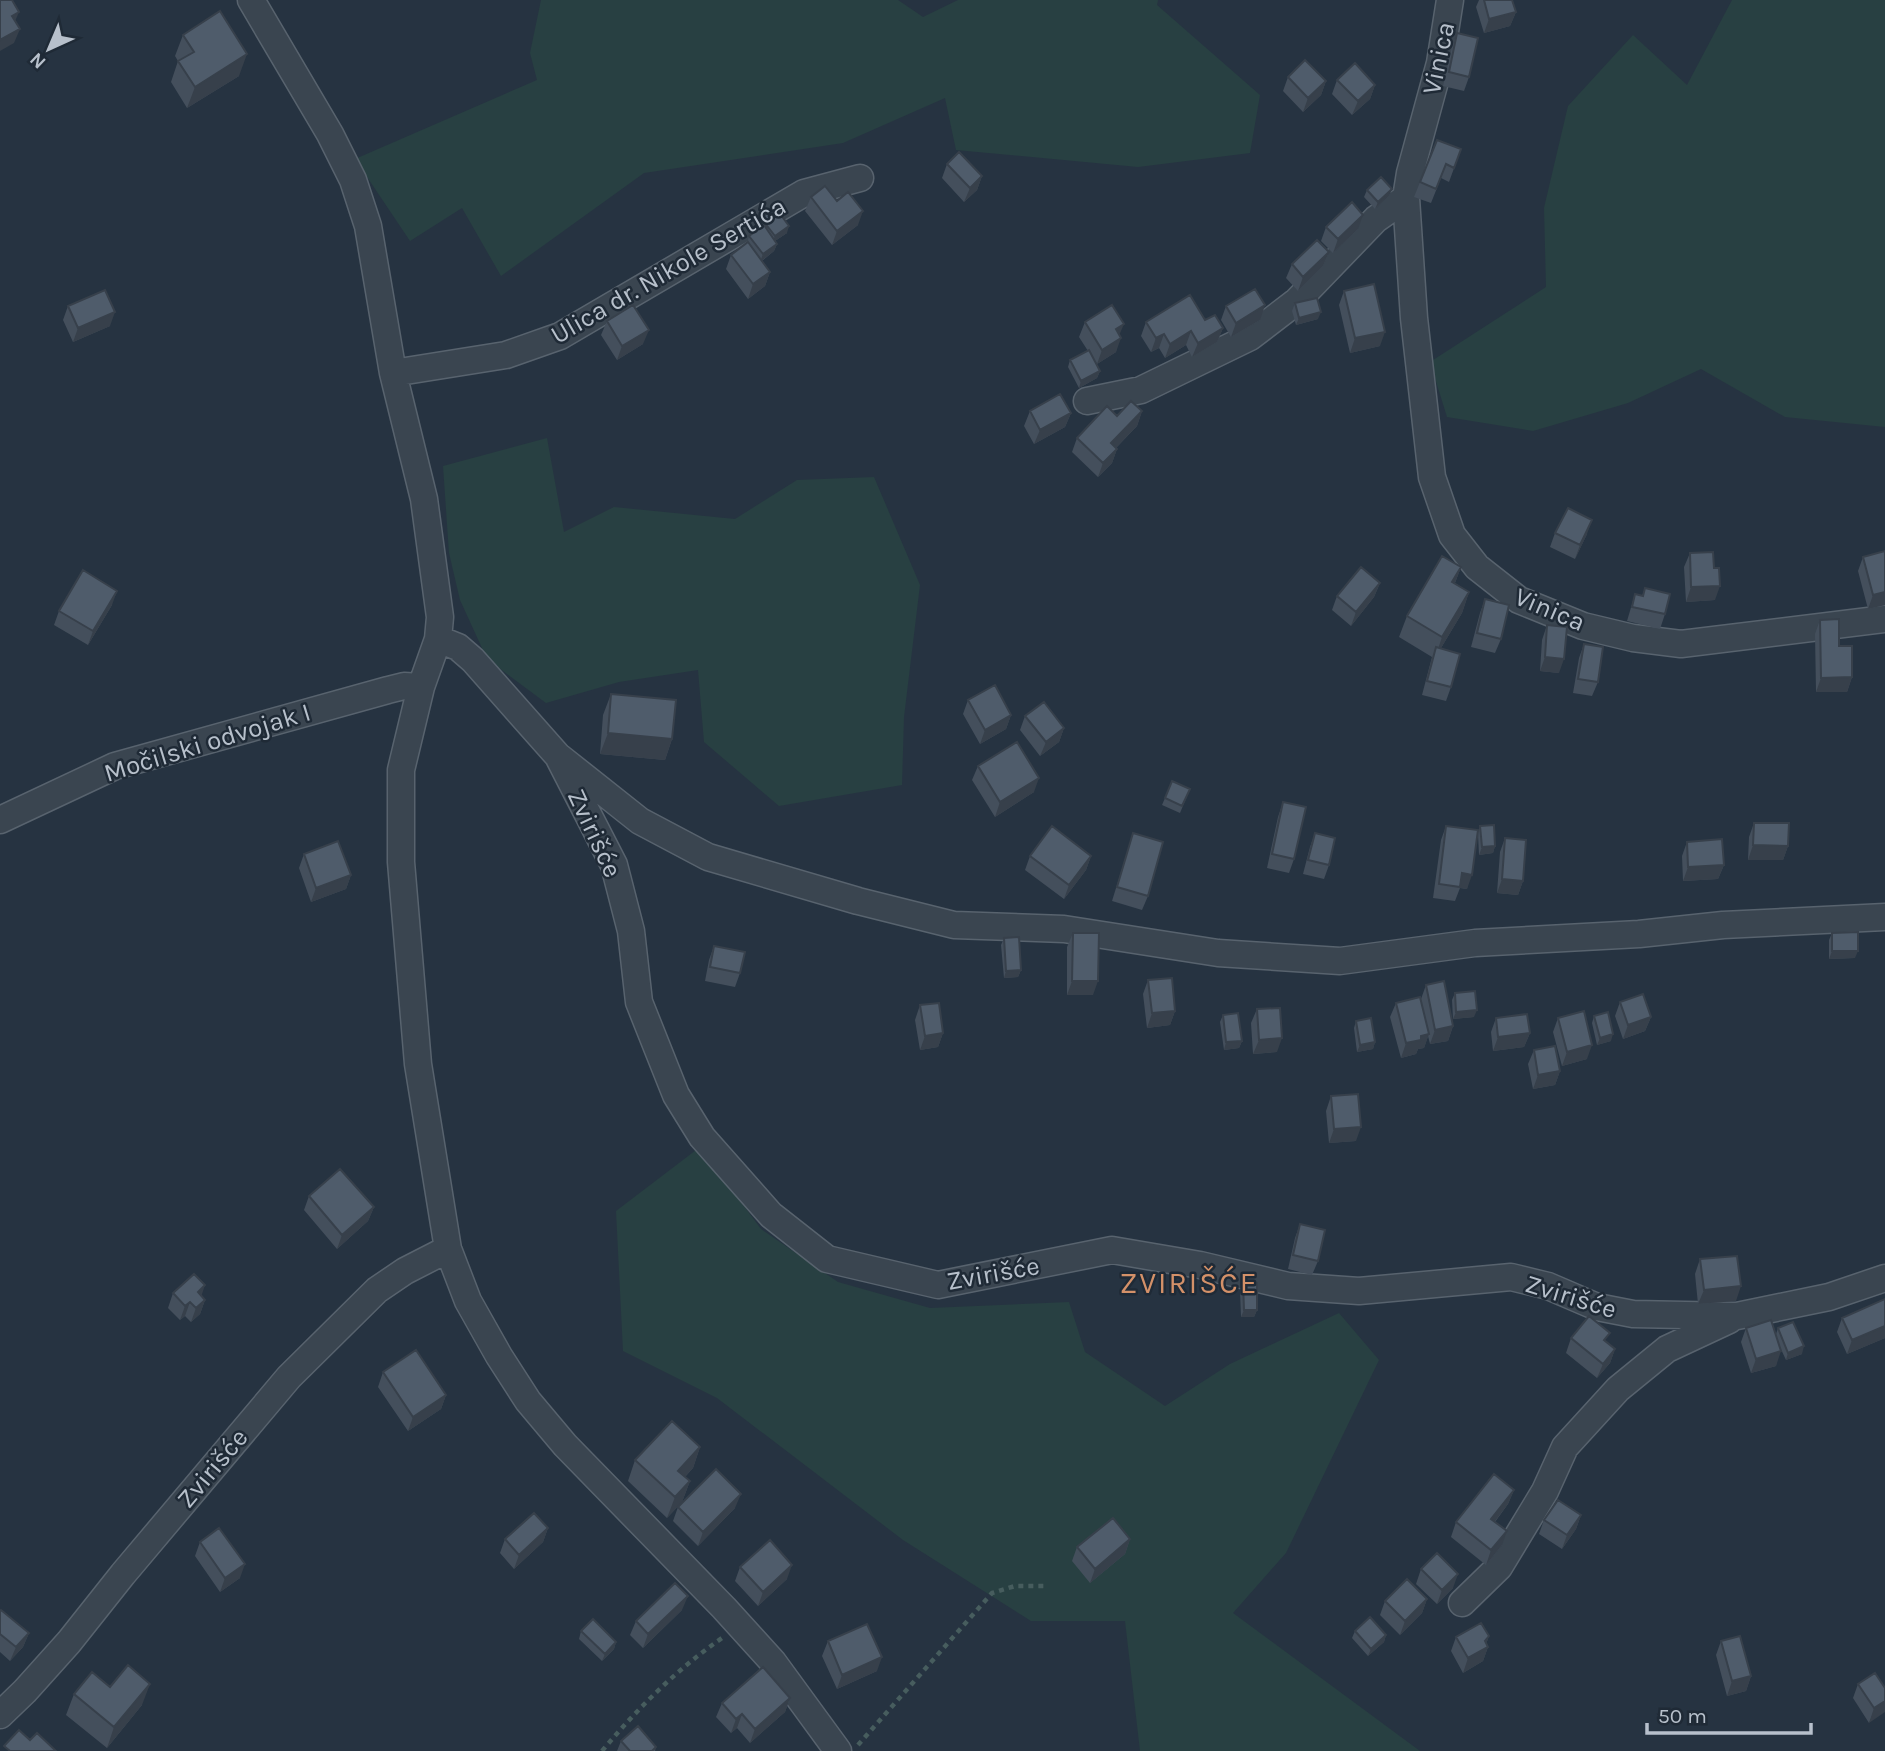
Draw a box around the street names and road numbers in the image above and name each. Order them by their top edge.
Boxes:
street label: Vinica [1416,19,1461,97]
street label: Ulica dr. Nikole Sertića [545,190,791,350]
street label: Vinica [1510,581,1590,638]
street label: Močilski odvojak I [100,696,314,789]
street label: Zvirišće [561,784,628,882]
street label: Zvirišće [944,1250,1042,1297]
street label: Zvirišće [1521,1268,1620,1325]
street label: Zvirišće [170,1422,254,1514]

